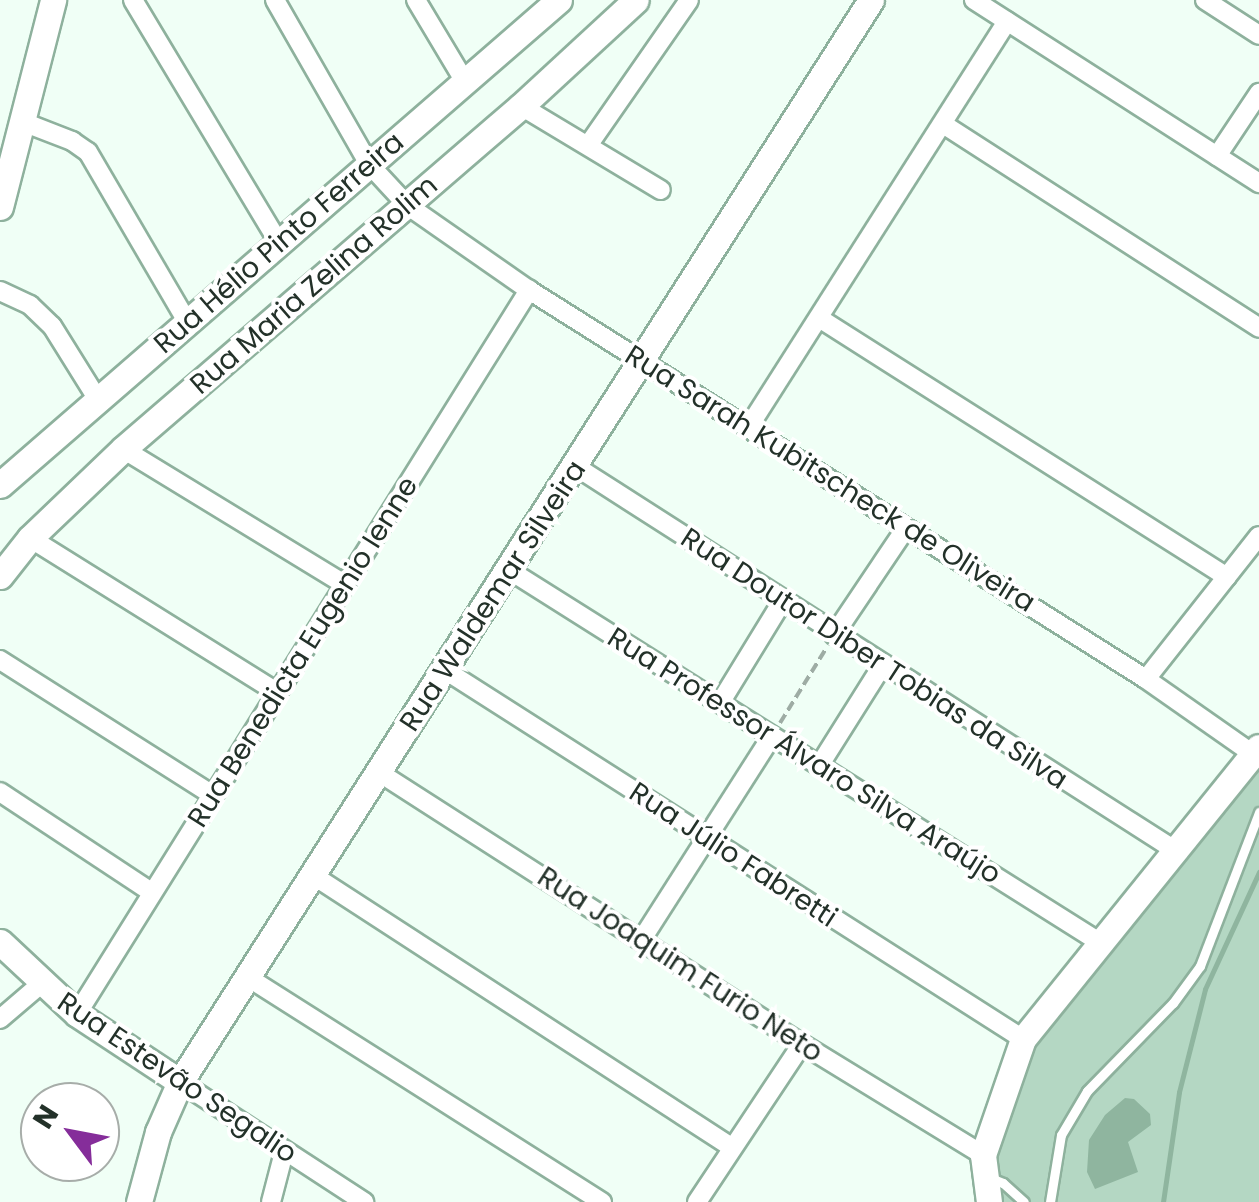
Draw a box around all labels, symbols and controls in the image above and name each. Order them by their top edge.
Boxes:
street label: Rua Hélio Pinto Ferreira [147,125,411,361]
street label: Rua Maria Zelina Rolim [184,169,444,401]
street label: Rua Sarah Kubitscheck de Oliveira [619,338,1041,620]
street label: Rua Waldemar Silveira [393,454,593,738]
street label: Rua Benedicta Eugenio Ienne [181,471,425,833]
street label: Rua Doutor Diber Tobias da Silva [674,521,1074,797]
street label: Rua Professor Álvaro Silva Araújo [601,621,1007,891]
street label: Rua Júlio Fabretti [623,775,843,935]
street label: Rua Joaquim Furio Neto [531,860,829,1070]
street label: Rua Estevão Segalio [51,985,303,1171]
north arrow [20,1082,120,1182]
text: N [24,1098,68,1136]

